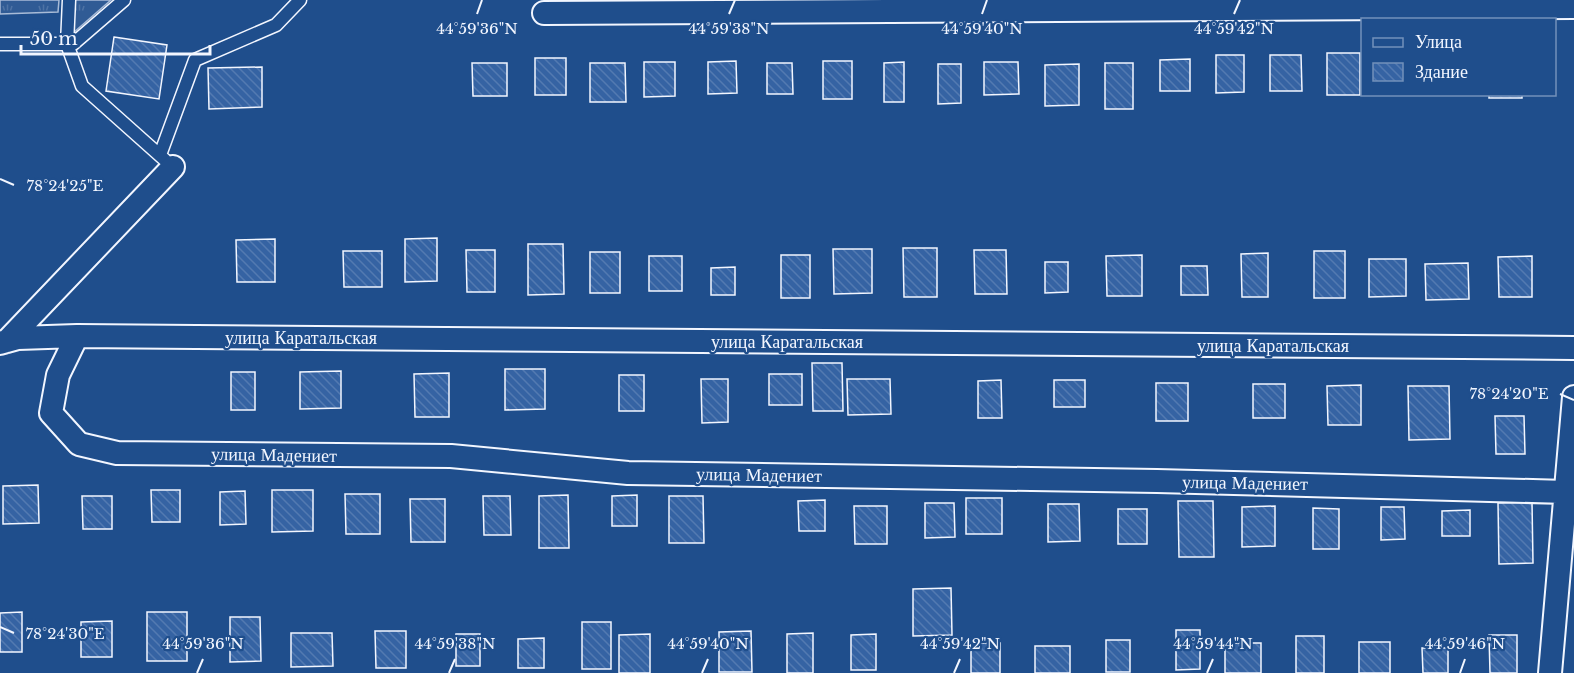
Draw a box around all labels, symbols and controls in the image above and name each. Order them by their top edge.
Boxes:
scale bar [21,18,210,56]
legend [1361,18,1556,96]
text: 44°59'36"N [436,19,518,38]
text: 44°59'38"N [689,19,769,38]
text: 44°59'40"N [941,19,1023,38]
text: 44°59'42"N [1194,19,1274,38]
text: 50 m [30,28,78,50]
text: Улица [1415,31,1462,53]
text: Здание [1415,61,1468,83]
text: 78°24'25"E [27,176,104,195]
street label: улица Каратальская [225,327,377,349]
street label: улица Каратальская [711,331,863,353]
street label: улица Каратальская [1197,335,1349,357]
text: 78°24'20"E [1469,384,1549,403]
street label: улица Мадениет [211,443,337,467]
street label: улица Мадениет [696,463,822,487]
street label: улица Мадениет [1182,471,1308,495]
text: 78°24'30"E [25,624,105,643]
text: 44°59'36"N [162,634,244,653]
text: 44°59'38"N [415,634,495,653]
text: 44°59'40"N [667,634,749,653]
text: 44°59'42"N [920,634,1000,653]
text: 44°59'44"N [1173,634,1253,653]
text: 44°59'46"N [1425,634,1505,653]

